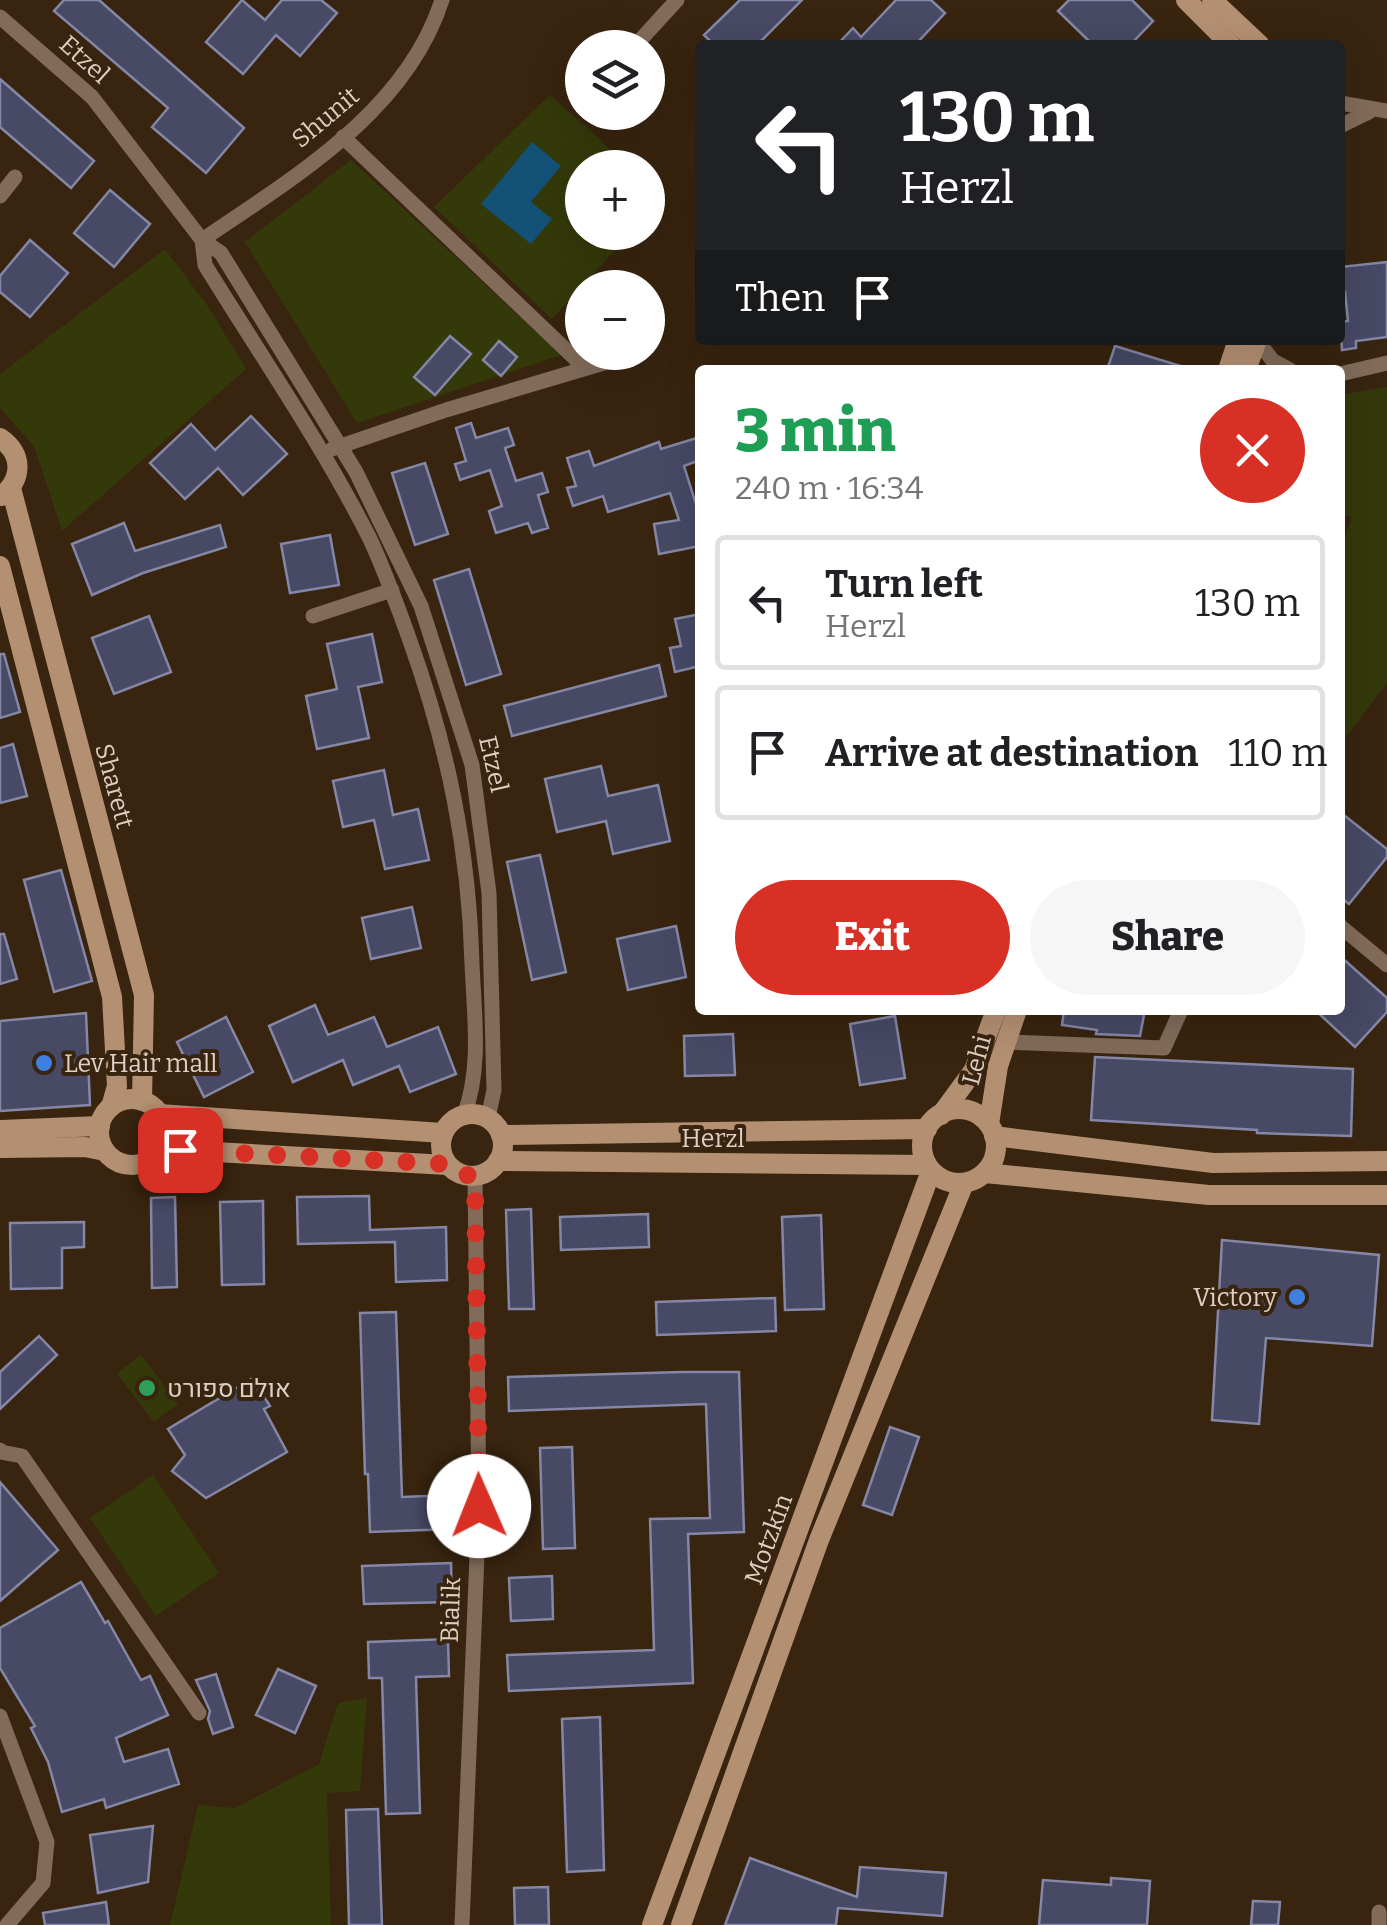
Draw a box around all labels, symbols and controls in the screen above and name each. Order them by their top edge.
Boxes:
street label: Etzel [53,29,116,90]
map controls [565,30,665,370]
button: layers [565,30,665,130]
text: 130 m [900,76,1094,160]
icon: left [735,80,865,210]
street label: Shunit [286,81,365,154]
button: + [565,150,665,250]
text: Herzl [900,161,1014,215]
button: − [565,270,665,370]
icon: arrive [845,270,900,325]
text: Then [735,275,825,321]
text: 3 min [735,395,896,467]
button: close [1200,398,1305,503]
text: 240 m · 16:34 [735,469,924,507]
text: Turn left [825,561,983,607]
icon: left [740,575,795,630]
text: 130 m [1195,580,1300,626]
text: Herzl [825,607,906,645]
icon: arrive [740,725,795,780]
text: Arrive at destination [825,730,1198,776]
text: 110 m [1228,730,1327,776]
street label: Etzel [472,733,514,795]
street label: Sharett [88,741,140,832]
button: Exit [735,880,1010,995]
button: Share [1030,880,1305,995]
street label: Lehi [956,1032,998,1088]
place label: Lev Hair mall [64,1049,217,1079]
marker: Lev Hair mall [33,1052,55,1074]
pin [138,1108,223,1193]
icon: arrive [153,1123,208,1178]
street label: Herzl [681,1124,745,1154]
place label: Victory [1193,1283,1278,1313]
marker: Victory [1286,1286,1308,1308]
place label: אולם ספורט [167,1374,291,1404]
marker: אולם ספורט [136,1377,158,1399]
position arrow [427,1454,531,1558]
street label: Motzkin [739,1490,799,1589]
street label: Bialik [435,1576,467,1643]

